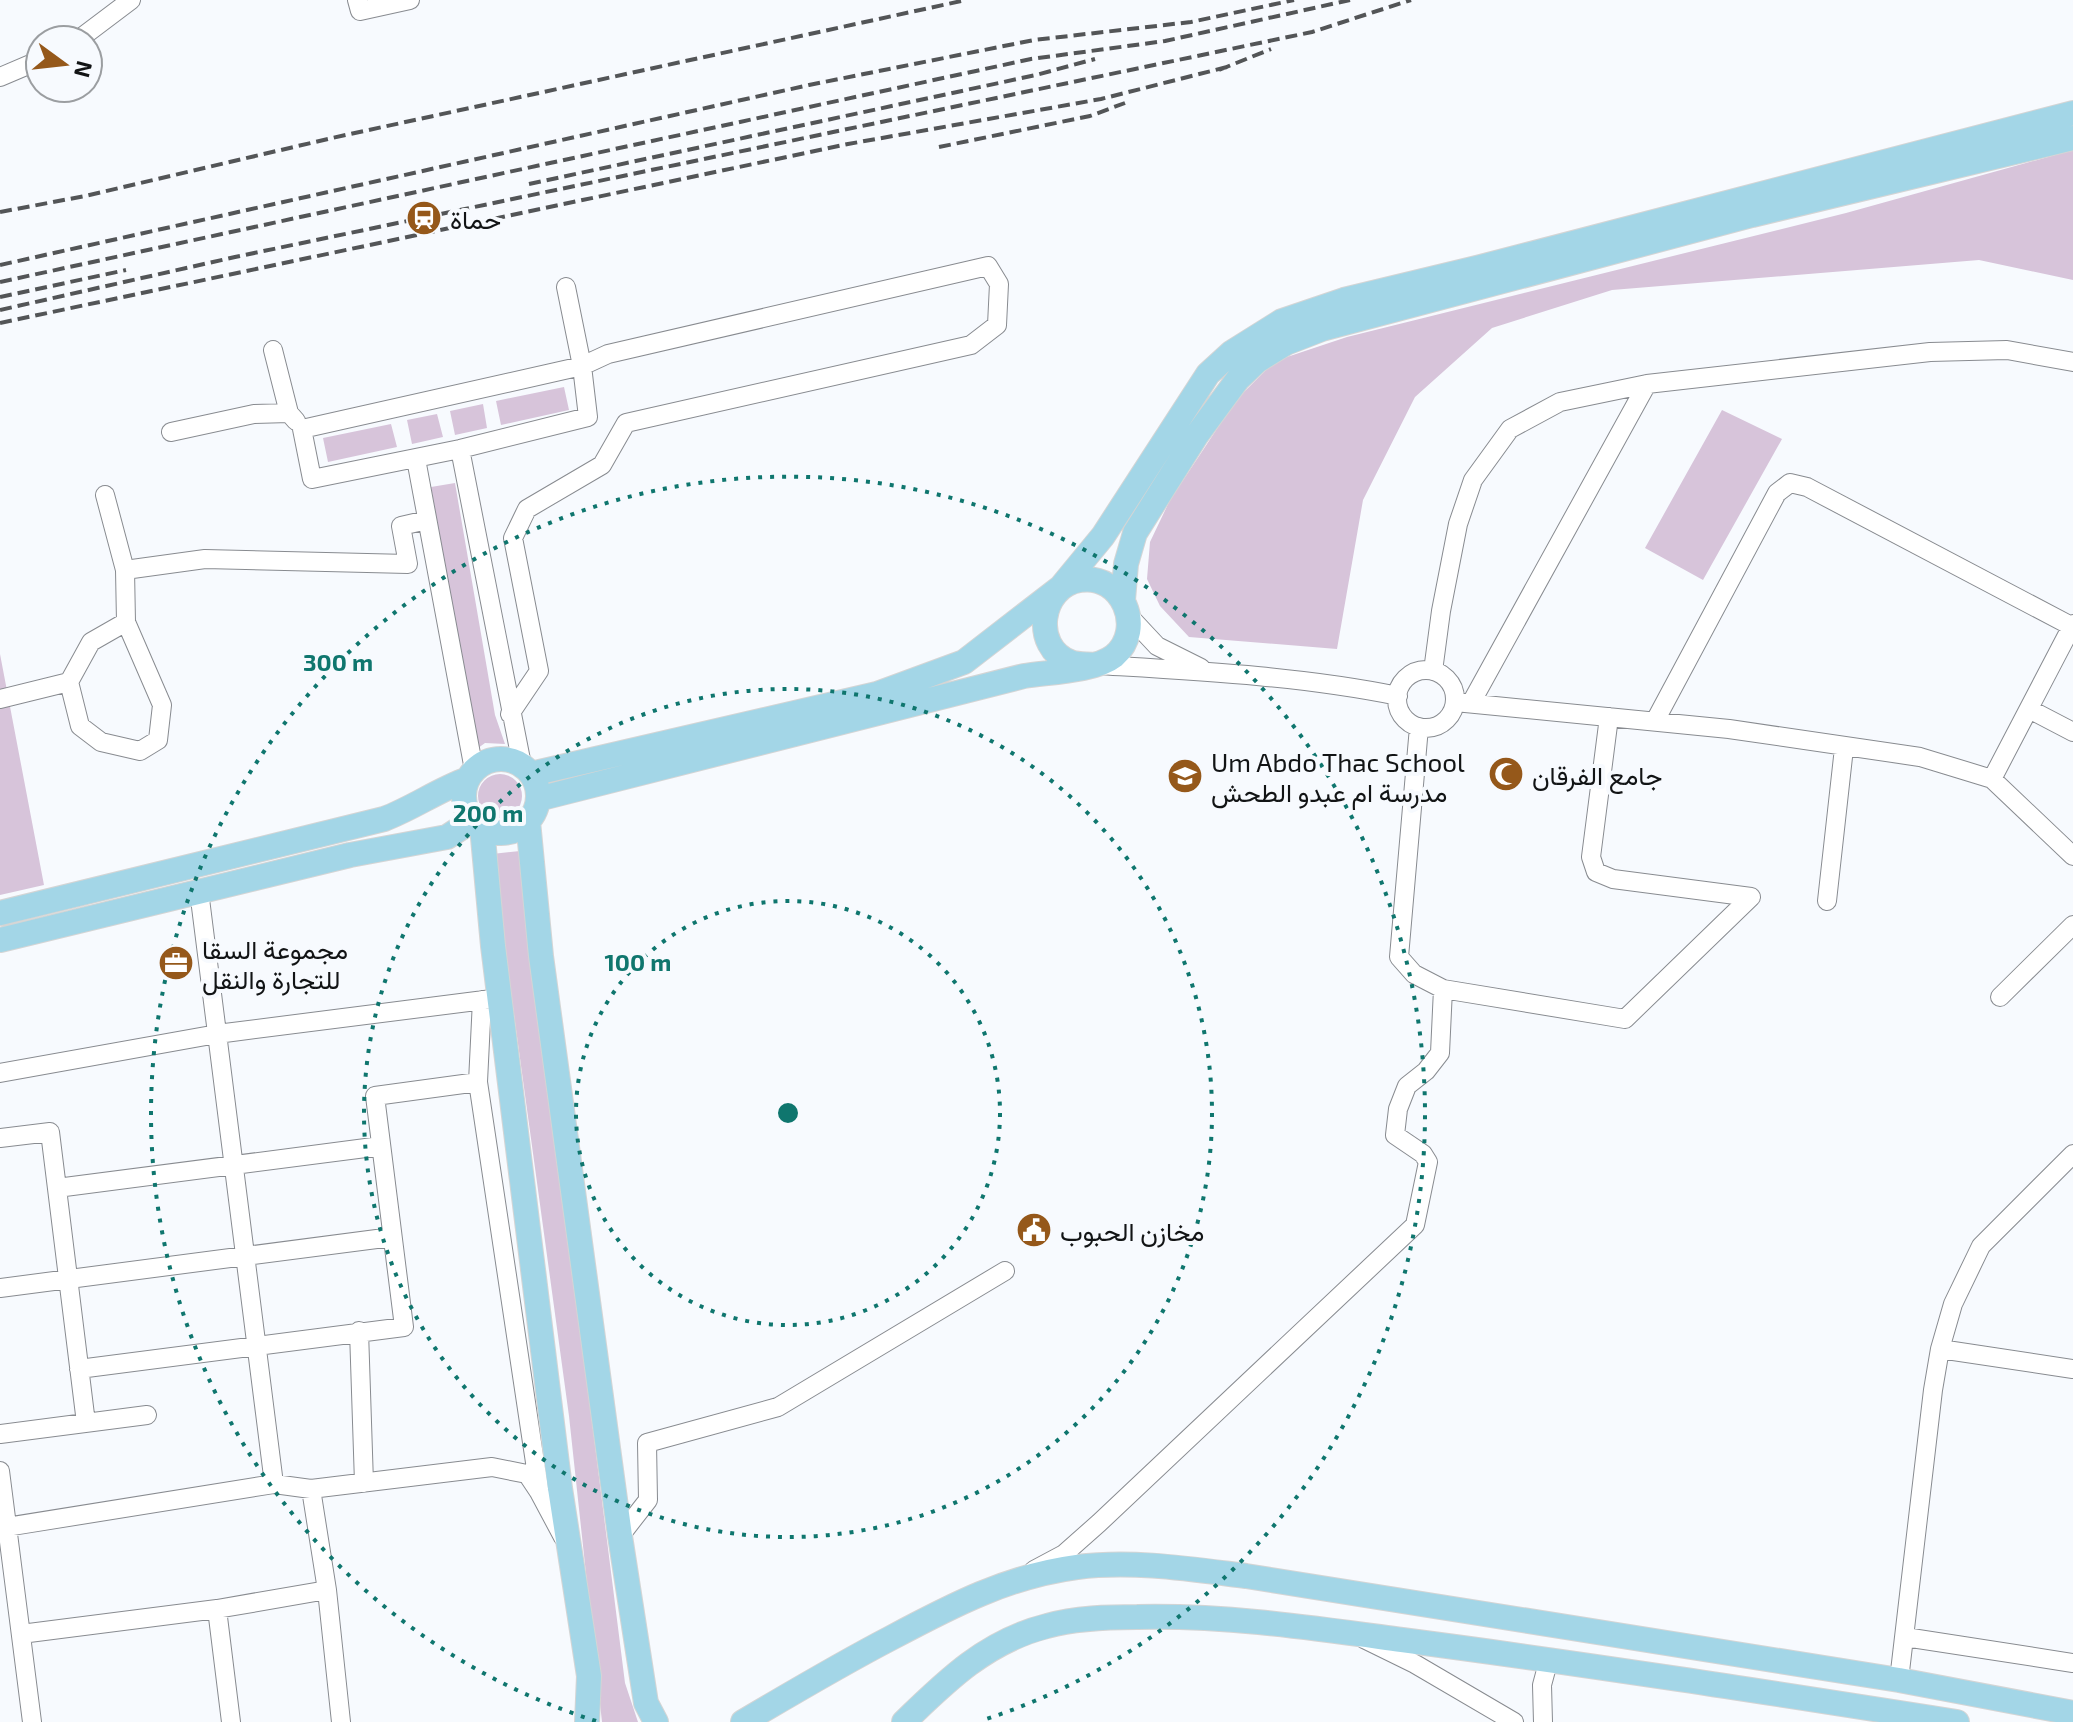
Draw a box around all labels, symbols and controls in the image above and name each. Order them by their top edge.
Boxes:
north arrow [24,24,104,104]
text: N [70,58,99,80]
station icon: حماة [405,199,443,237]
place label: حماة [450,203,501,234]
text: 300 m [303,647,373,676]
place label: Um Abdo Thac School مدرسة ام عبدو الطحش [1211,746,1465,810]
mosque icon: جامع الفرقان [1487,755,1525,793]
school or university icon: Um Abdo Thac School مدرسة ام عبدو الطحش [1166,757,1204,795]
place label: جامع الفرقان [1532,759,1663,794]
text: 200 m [453,798,523,827]
place label: مجموعة السقا للتجارة والنقل [202,933,348,996]
office icon: مجموعة السقا للتجارة والنقل [157,944,195,982]
text: 100 m [605,947,671,976]
centre of rings [774,1099,802,1127]
public building icon: مخازن الحبوب [1015,1211,1053,1249]
place label: مخازن الحبوب [1060,1215,1204,1248]

